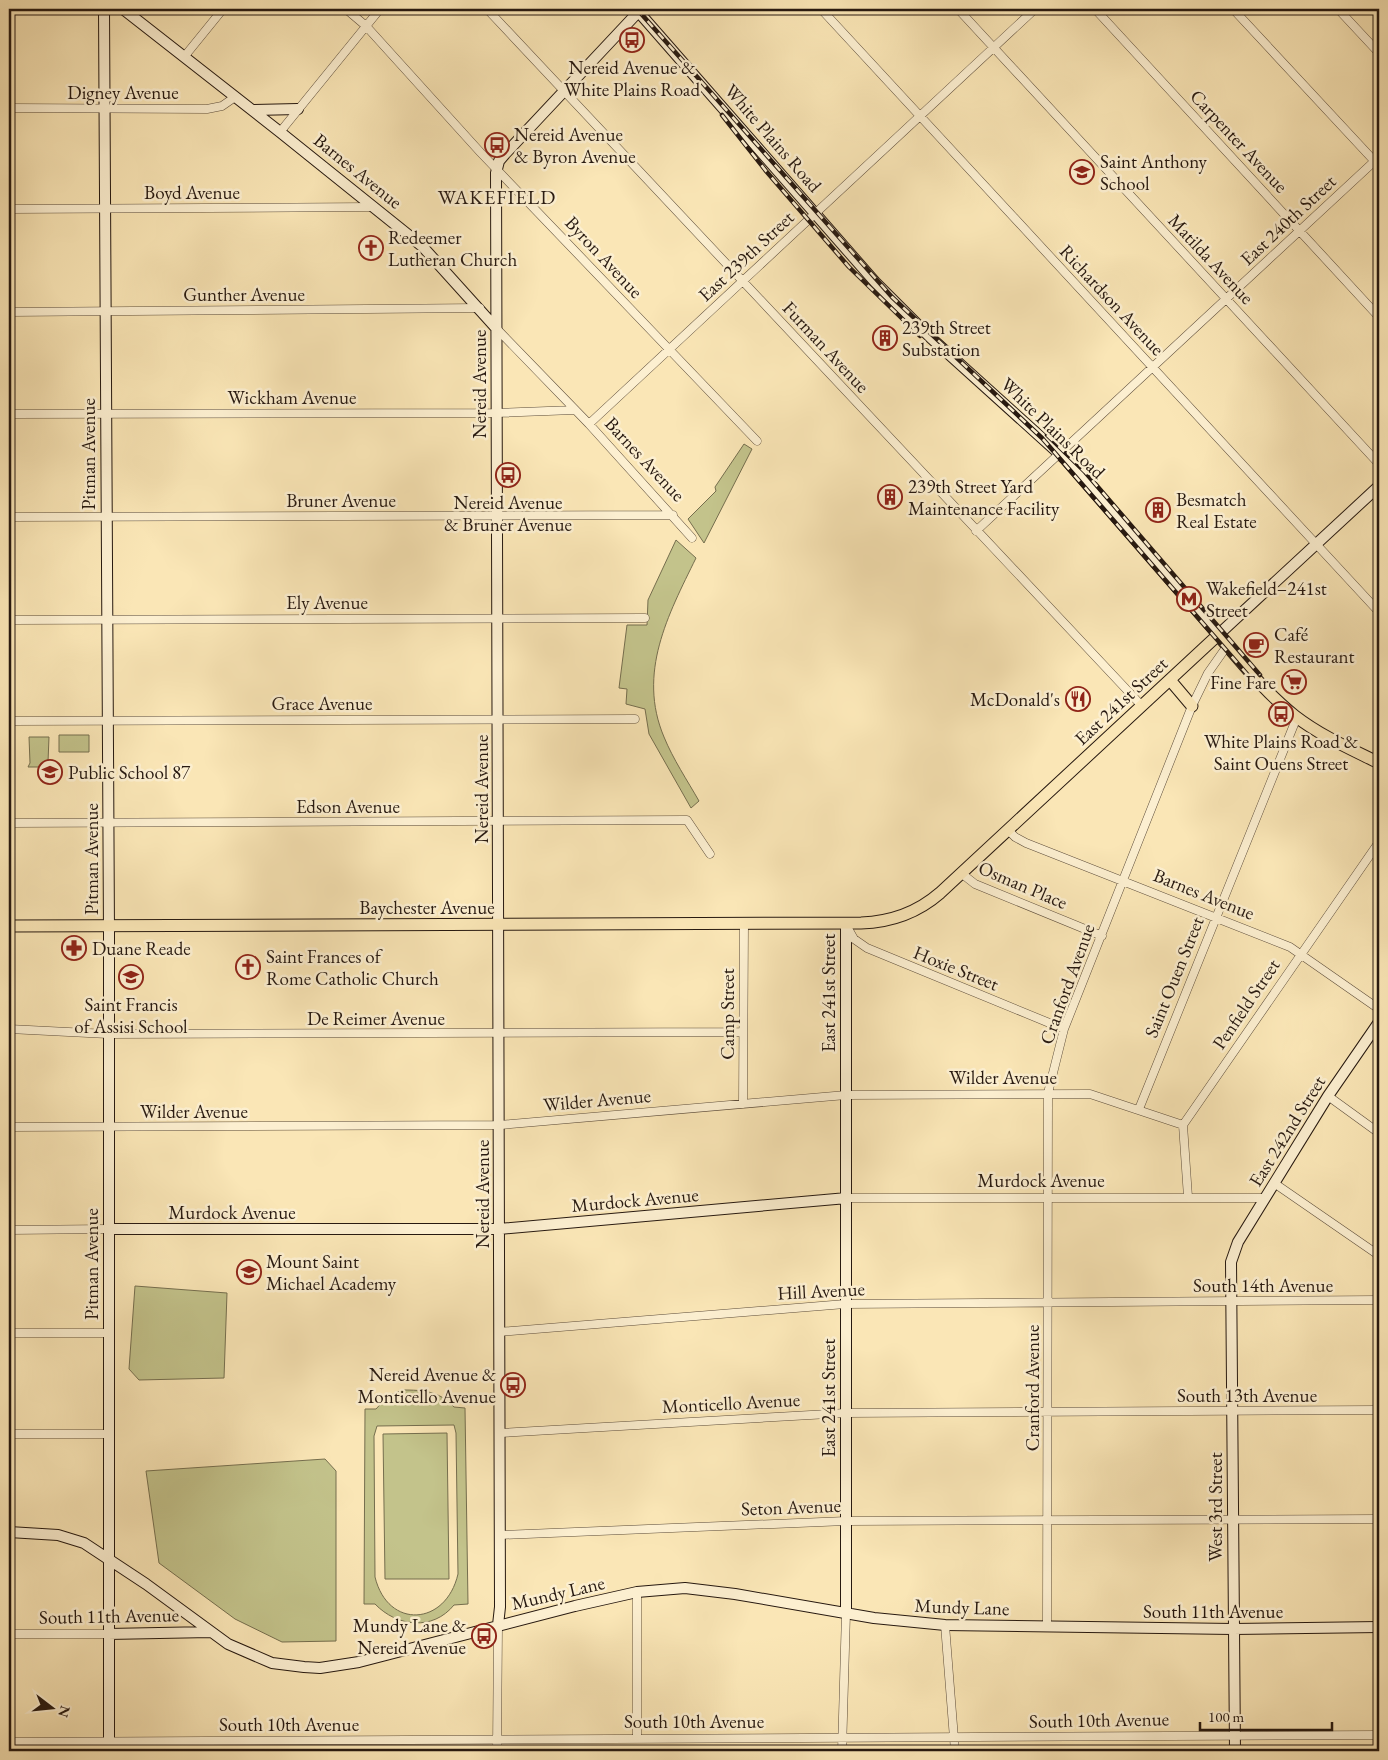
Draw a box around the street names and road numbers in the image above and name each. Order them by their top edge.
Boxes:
street label: White Plains Road [719,78,827,198]
street label: Digney Avenue [67,80,179,105]
street label: Carpenter Avenue [1185,84,1293,198]
street label: Barnes Avenue [309,128,407,214]
street label: East 240th Street [1235,169,1341,271]
street label: Boyd Avenue [144,180,240,205]
street label: East 239th Street [693,205,799,307]
street label: Matilda Avenue [1163,208,1259,310]
street label: Byron Avenue [560,211,648,303]
street label: Richardson Avenue [1054,239,1170,361]
street label: Gunther Avenue [183,282,305,307]
street label: Furman Avenue [777,296,875,398]
street label: Nereid Avenue [467,330,492,438]
street label: White Plains Road [995,372,1111,485]
street label: Wickham Avenue [228,385,356,410]
street label: Pitman Avenue [76,398,101,510]
street label: Barnes Avenue [599,411,691,507]
street label: Bruner Avenue [286,488,396,513]
street label: Ely Avenue [286,590,368,615]
street label: East 241st Street [1069,651,1173,751]
street label: Grace Avenue [272,691,372,716]
street label: Nereid Avenue [469,735,494,843]
street label: Edson Avenue [296,794,400,819]
street label: Pitman Avenue [79,803,104,915]
street label: Osman Place [975,855,1071,915]
street label: Barnes Avenue [1150,862,1258,926]
street label: Baychester Avenue [359,895,495,920]
street label: Saint Ouen Street [1138,913,1210,1041]
street label: Cranford Avenue [1034,920,1100,1048]
street label: East 241st Street [816,934,841,1052]
street label: Hoxie Street [910,940,1002,996]
street label: Penfield Street [1207,954,1285,1054]
street label: Camp Street [715,968,740,1060]
street label: De Reimer Avenue [307,1006,445,1031]
street label: Wilder Avenue [949,1065,1057,1090]
street label: East 242nd Street [1243,1071,1331,1191]
street label: Wilder Avenue [542,1083,652,1117]
street label: Wilder Avenue [140,1099,248,1124]
street label: Nereid Avenue [470,1140,495,1248]
street label: Murdock Avenue [977,1168,1105,1193]
street label: Murdock Avenue [570,1182,700,1218]
street label: Murdock Avenue [168,1200,296,1225]
street label: Pitman Avenue [79,1208,104,1320]
street label: South 14th Avenue [1193,1273,1333,1298]
street label: Hill Avenue [777,1276,865,1306]
street label: Cranford Avenue [1020,1325,1045,1451]
street label: East 241st Street [816,1339,841,1457]
street label: South 13th Avenue [1177,1383,1317,1408]
street label: Monticello Avenue [661,1387,801,1419]
street label: West 3rd Street [1203,1452,1228,1562]
street label: Seton Avenue [741,1493,841,1521]
street label: Mundy Lane [509,1570,607,1616]
street label: Mundy Lane [914,1593,1010,1621]
street label: South 11th Avenue [1143,1599,1283,1624]
street label: South 11th Avenue [39,1602,179,1630]
street label: South 10th Avenue [1029,1706,1169,1734]
street label: South 10th Avenue [624,1709,764,1734]
street label: South 10th Avenue [219,1712,359,1737]

